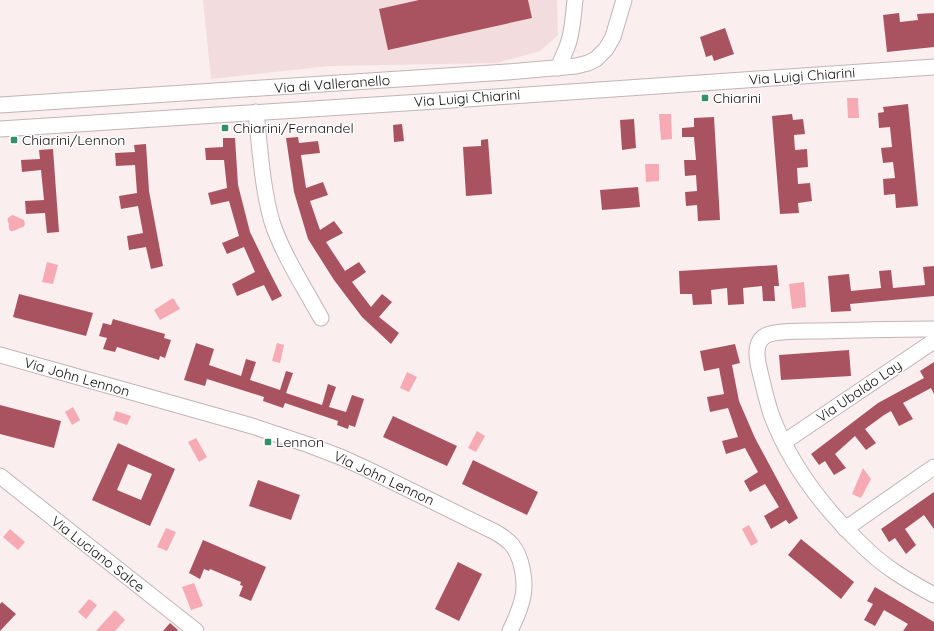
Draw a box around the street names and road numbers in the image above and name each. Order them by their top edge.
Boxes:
street label: Via Luigi Chiarini [748,63,856,89]
street label: Via di Valleranello [273,71,391,97]
street label: Via Luigi Chiarini [413,85,521,111]
street label: Via John Lennon [22,353,132,401]
street label: Via Ubaldo Lay [813,356,905,426]
street label: Via John Lennon [331,447,437,509]
street label: Via Luciano Salce [48,512,148,596]

